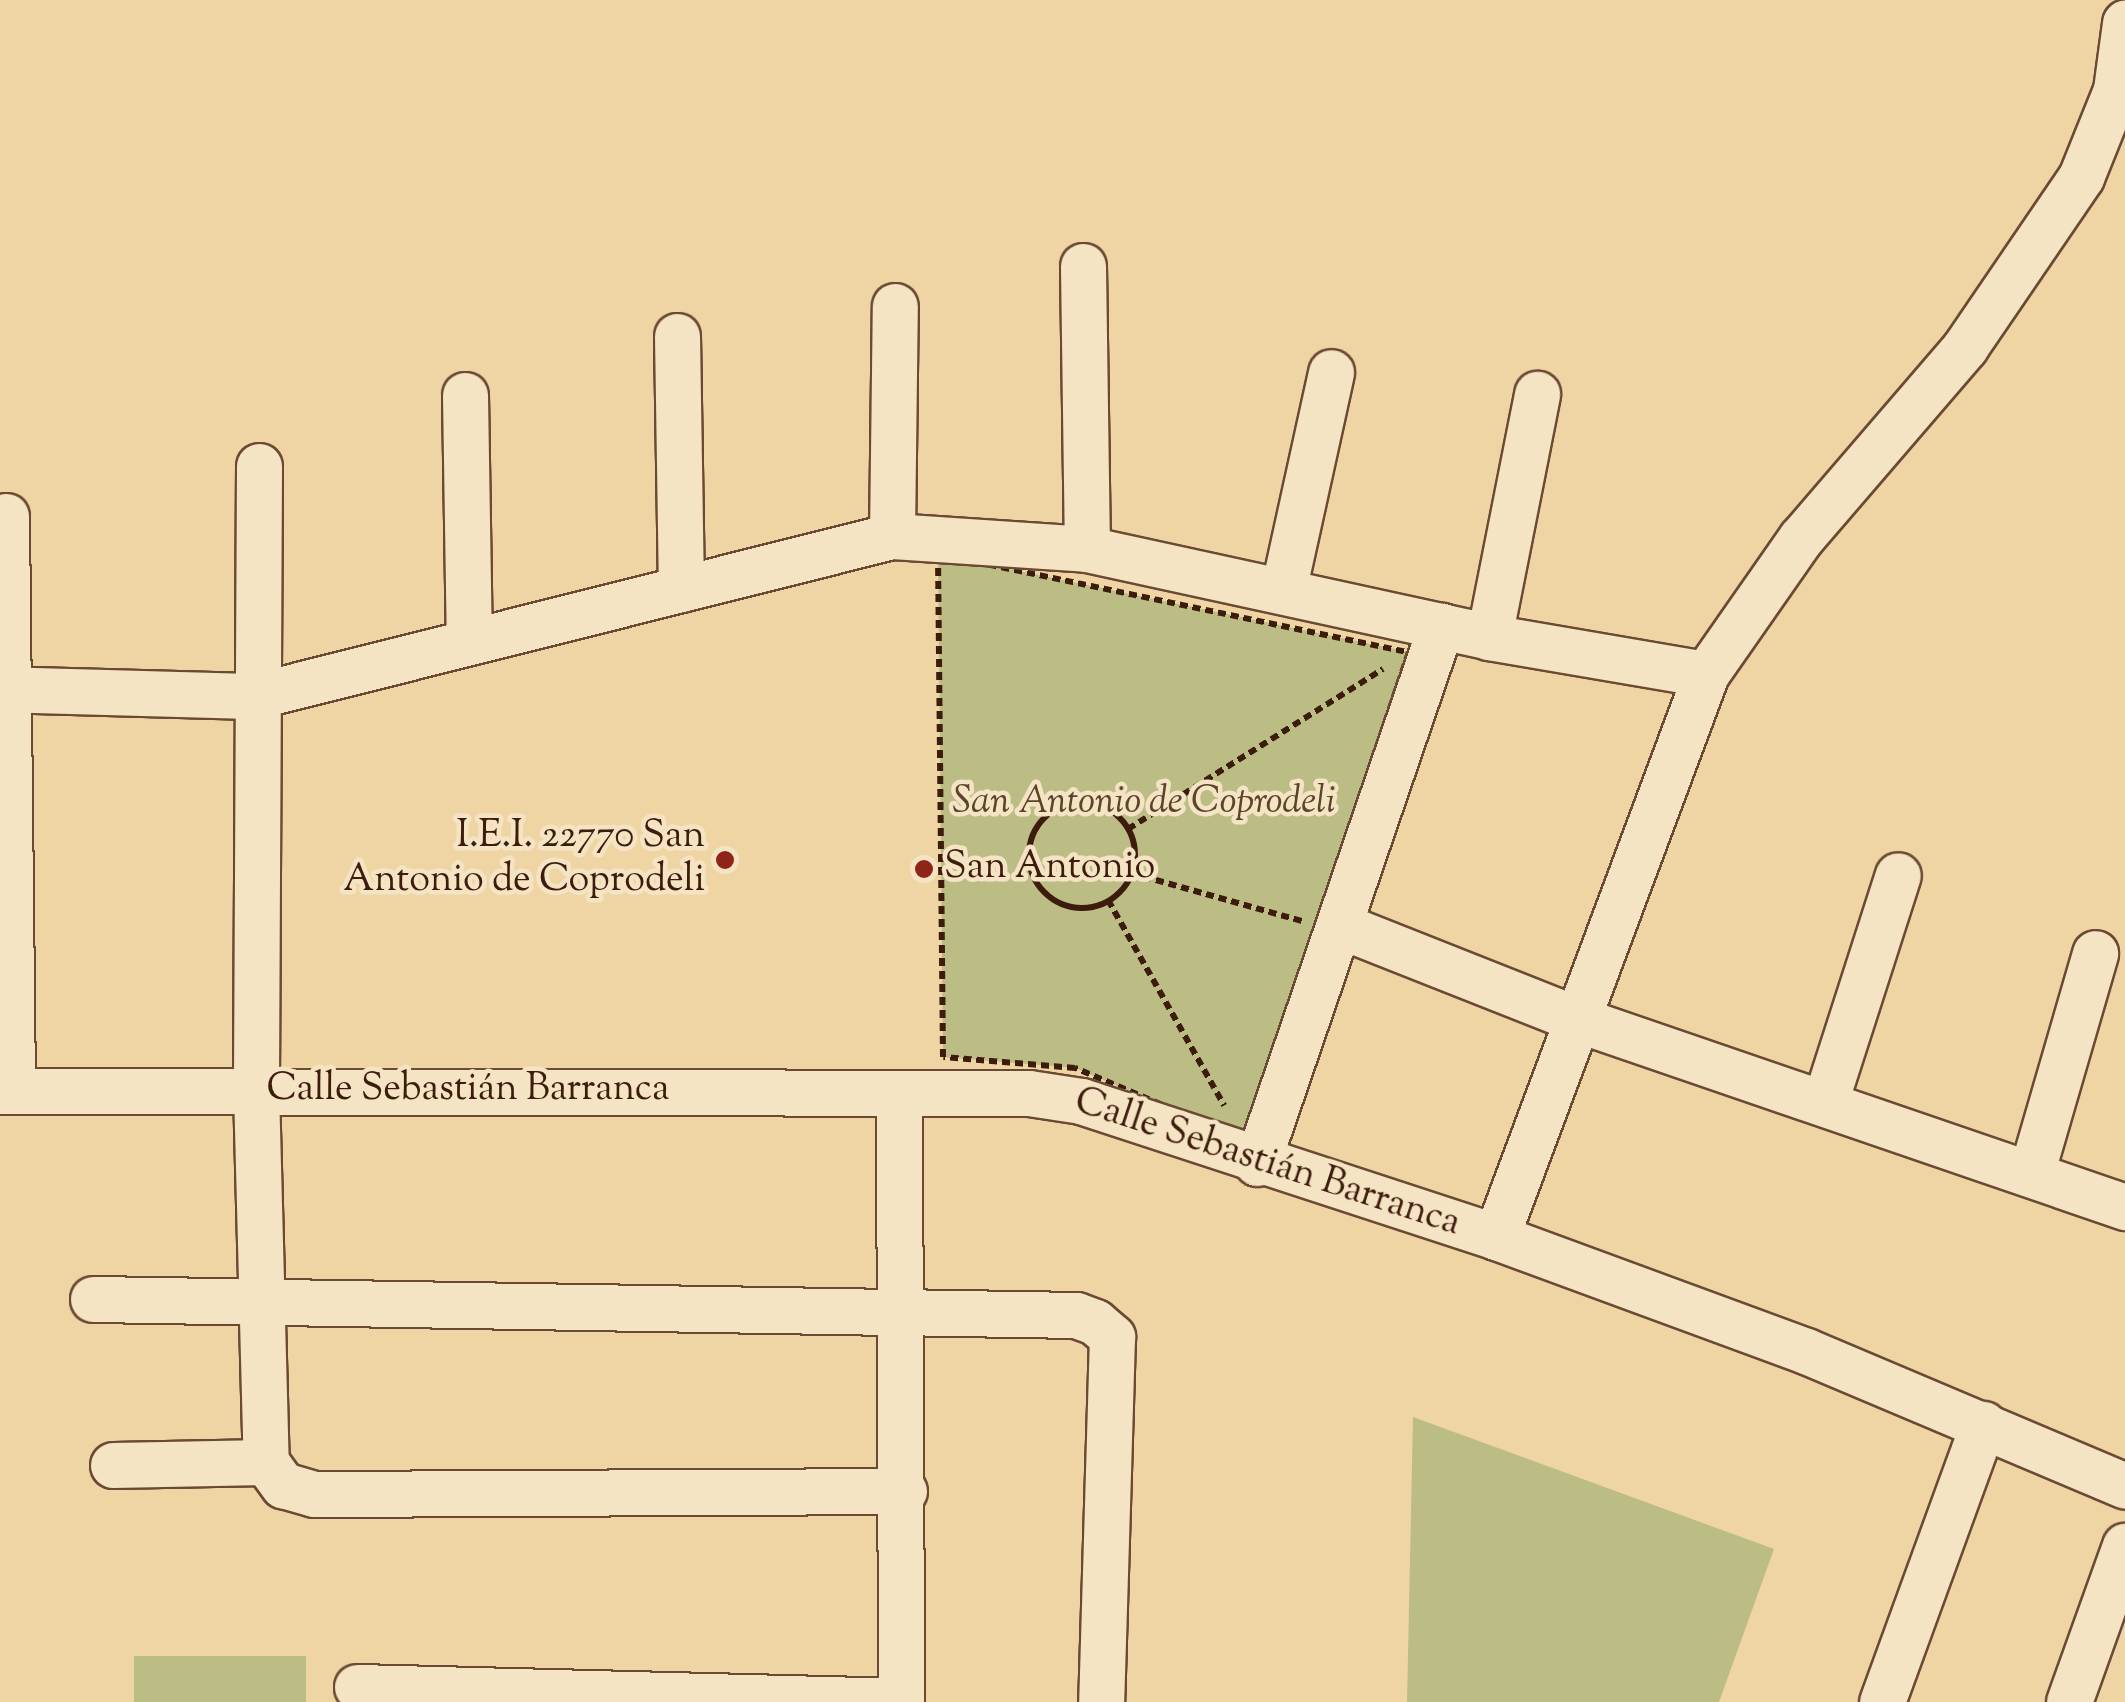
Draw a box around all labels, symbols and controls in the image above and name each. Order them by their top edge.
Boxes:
park label: San Antonio de Coprodeli [952,781,1336,827]
place label: I.E.I. 22770 San Antonio de Coprodeli [343,815,705,904]
place label: San Antonio [944,846,1155,892]
marker: I.E.I. 22770 San Antonio de Coprodeli [714,849,736,871]
marker: San Antonio [913,858,935,880]
street label: Calle Sebastián Barranca [266,1068,670,1114]
street label: Calle Sebastián Barranca [1068,1080,1466,1248]

